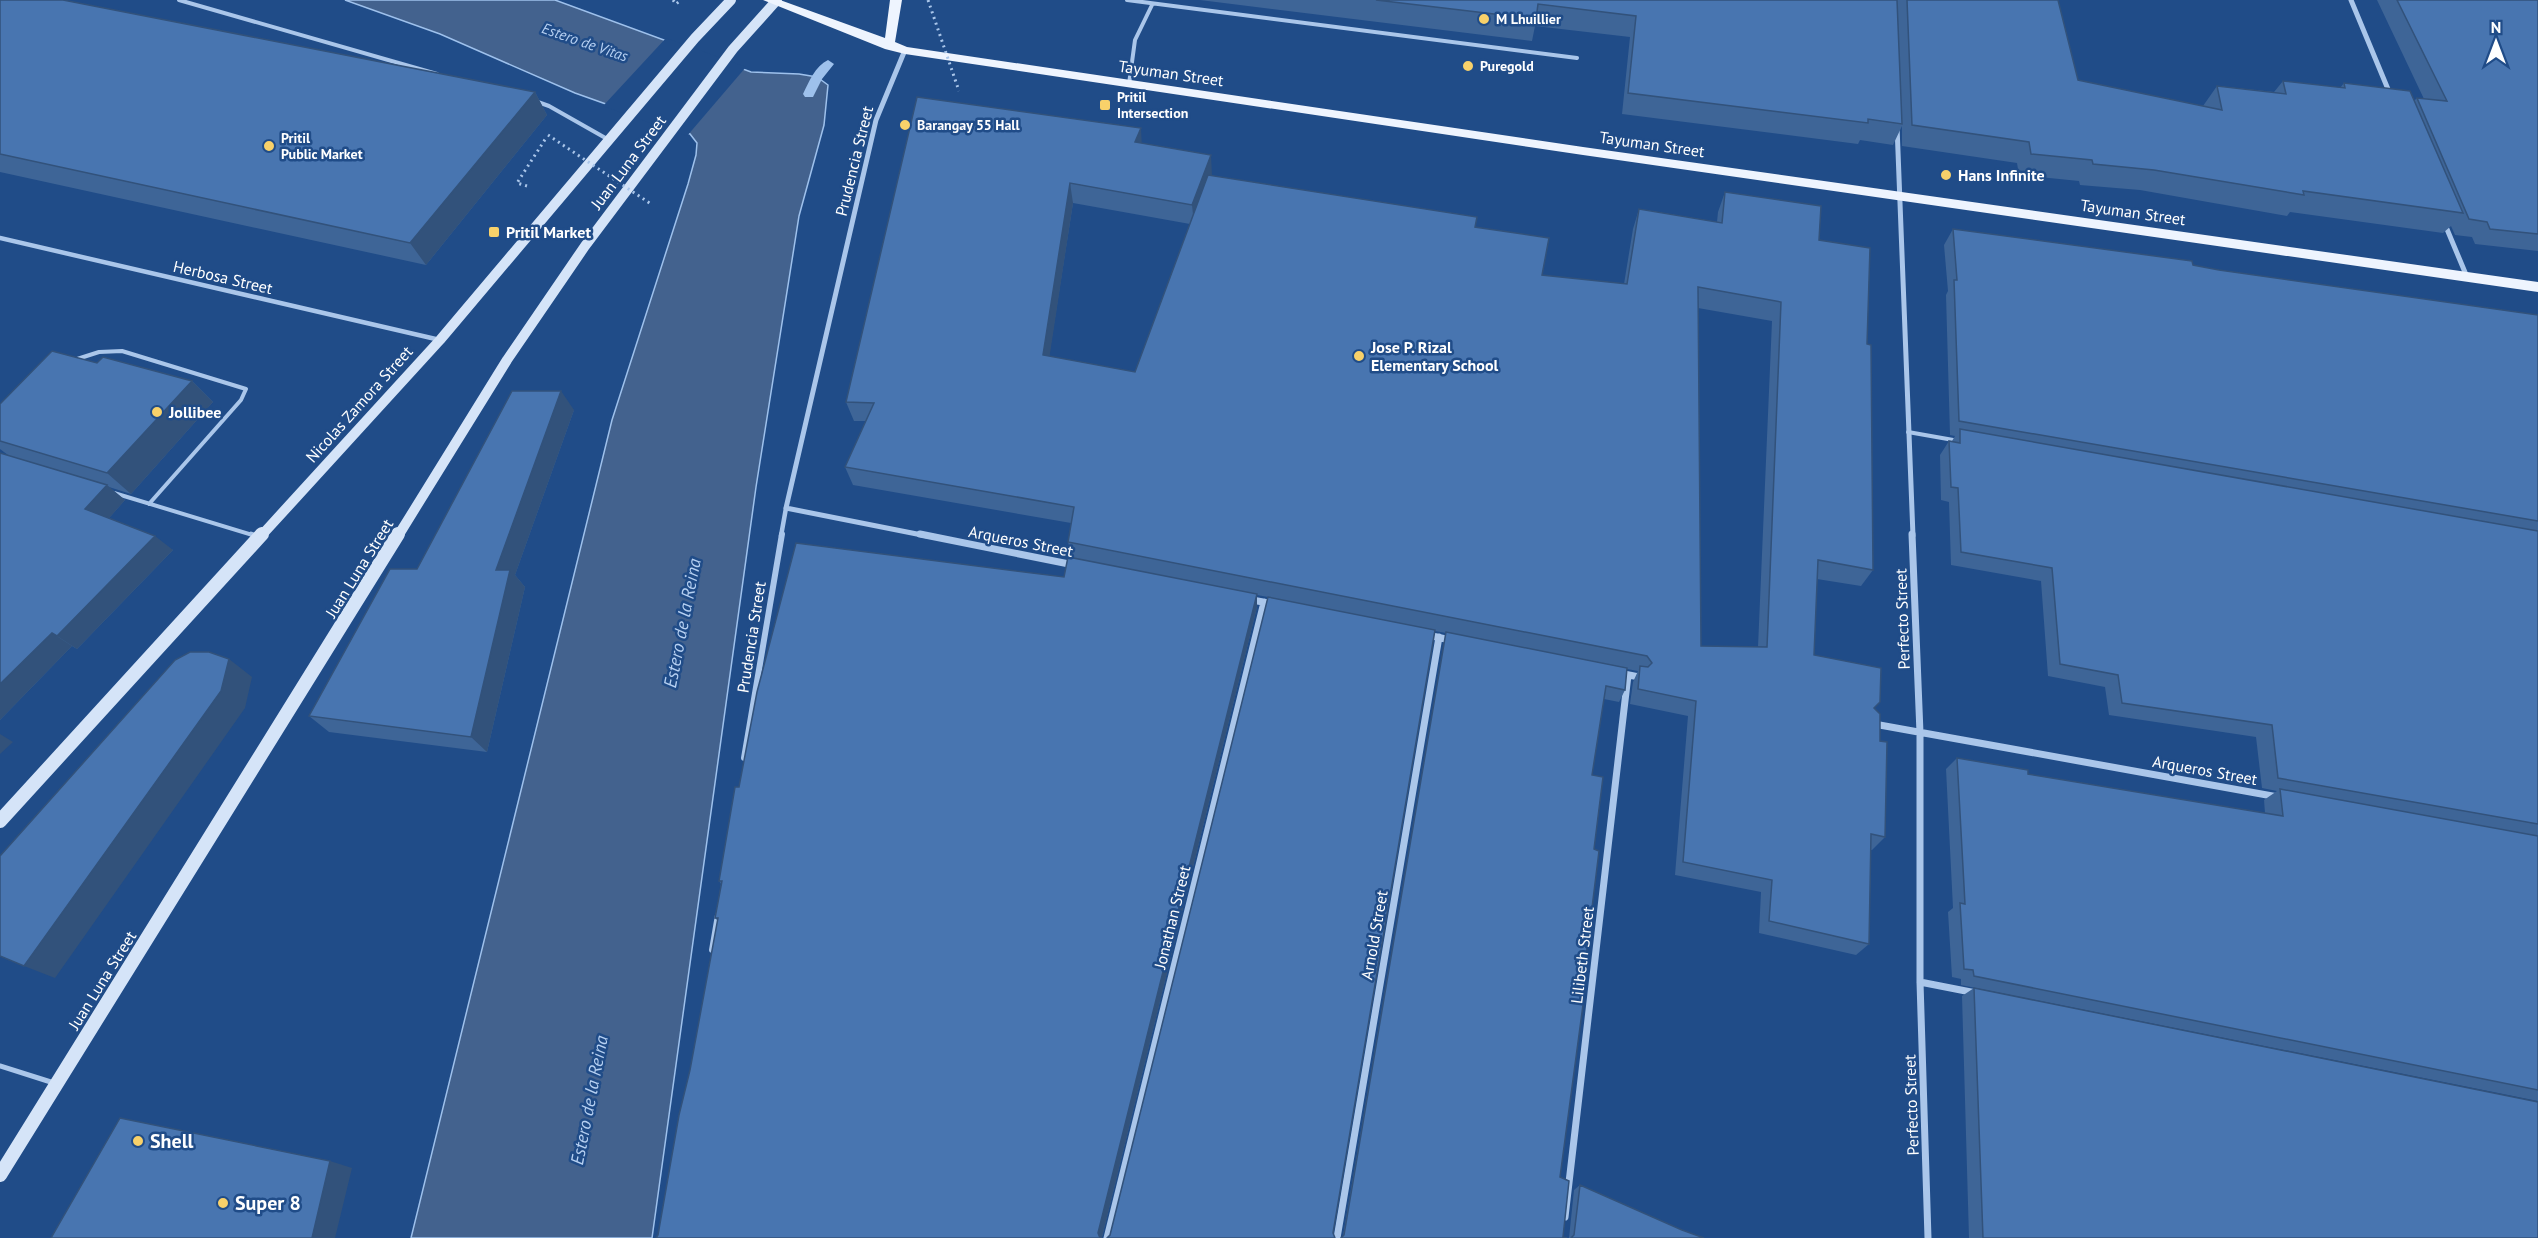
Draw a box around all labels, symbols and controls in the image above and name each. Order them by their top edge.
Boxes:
place label: M Lhuillier [1496,10,1561,28]
marker: M Lhuillier [1477,12,1491,26]
north arrow [2466,12,2526,72]
text: N [2491,17,2501,37]
water label: Estero de Vitas [539,18,631,66]
street label: Tayuman Street [1117,56,1225,90]
place label: Puregold [1480,57,1534,75]
marker: Puregold [1461,59,1475,73]
place label: Pritil Intersection [1117,88,1188,122]
marker: Pritil Intersection [1098,98,1112,112]
street label: Prudencia Street [831,103,877,218]
street label: Juan Luna Street [586,111,670,214]
place label: Barangay 55 Hall [917,116,1020,134]
marker: Barangay 55 Hall [898,118,912,132]
street label: Tayuman Street [1598,127,1706,161]
place label: Pritil Public Market [281,129,363,163]
marker: Pritil Public Market [262,139,276,153]
place label: Hans Infinite [1958,165,2045,185]
marker: Hans Infinite [1939,168,1953,182]
street label: Tayuman Street [2079,195,2187,229]
place label: Pritil Market [506,222,591,242]
marker: Pritil Market [487,225,501,239]
street label: Herbosa Street [171,256,275,298]
place label: Jose P. Rizal Elementary School [1370,337,1498,375]
street label: Nicolas Zamora Street [301,341,417,466]
marker: Jose P. Rizal Elementary School [1352,349,1366,363]
place label: Jollibee [168,402,221,422]
marker: Jollibee [150,405,164,419]
street label: Juan Luna Street [320,514,398,622]
street label: Arqueros Street [967,521,1076,561]
water label: Estero de la Reina [658,556,706,690]
street label: Perfecto Street [1890,568,1914,670]
street label: Prudencia Street [732,579,770,694]
street label: Arqueros Street [2151,751,2260,789]
street label: Jonathan Street [1149,863,1195,972]
street label: Arnold Street [1356,888,1392,981]
street label: Lilibeth Street [1566,905,1598,1005]
street label: Juan Luna Street [63,926,141,1034]
water label: Estero de la Reina [565,1033,613,1167]
street label: Perfecto Street [1899,1054,1923,1156]
place label: Shell [150,1128,194,1154]
marker: Shell [131,1134,145,1148]
place label: Super 8 [235,1190,301,1216]
marker: Super 8 [216,1196,230,1210]

